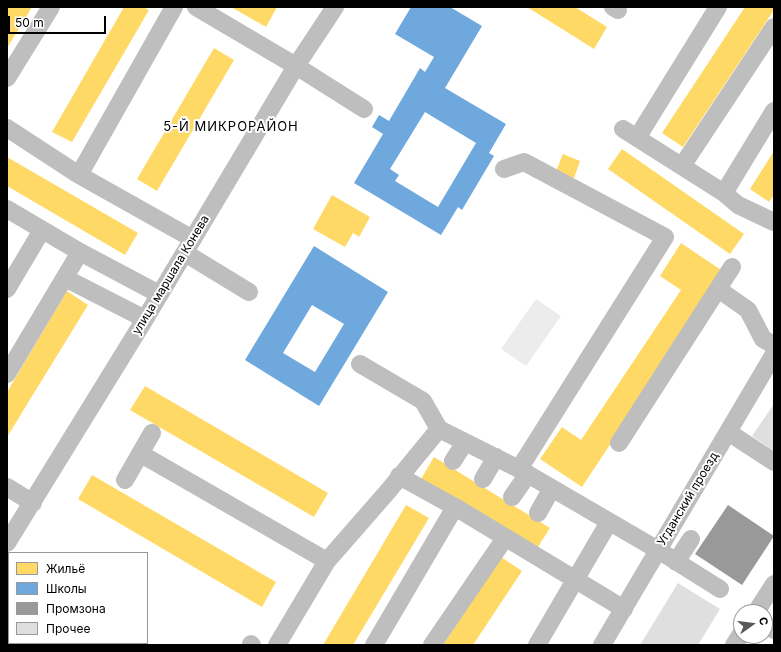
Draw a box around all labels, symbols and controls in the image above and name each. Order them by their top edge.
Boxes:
scale bar [10,8,108,34]
text: 50 m [15,15,44,30]
district label: 5-Й МИКРОРАЙОН [163,119,299,135]
street label: улица маршала Конева [130,213,212,337]
street label: Угданский проезд [654,450,722,548]
legend [8,552,148,644]
text: Жильё [46,561,85,576]
text: Школы [46,581,87,596]
text: Промзона [46,601,106,616]
north arrow [733,604,773,644]
text: С [756,616,771,627]
text: Прочее [46,621,91,636]

